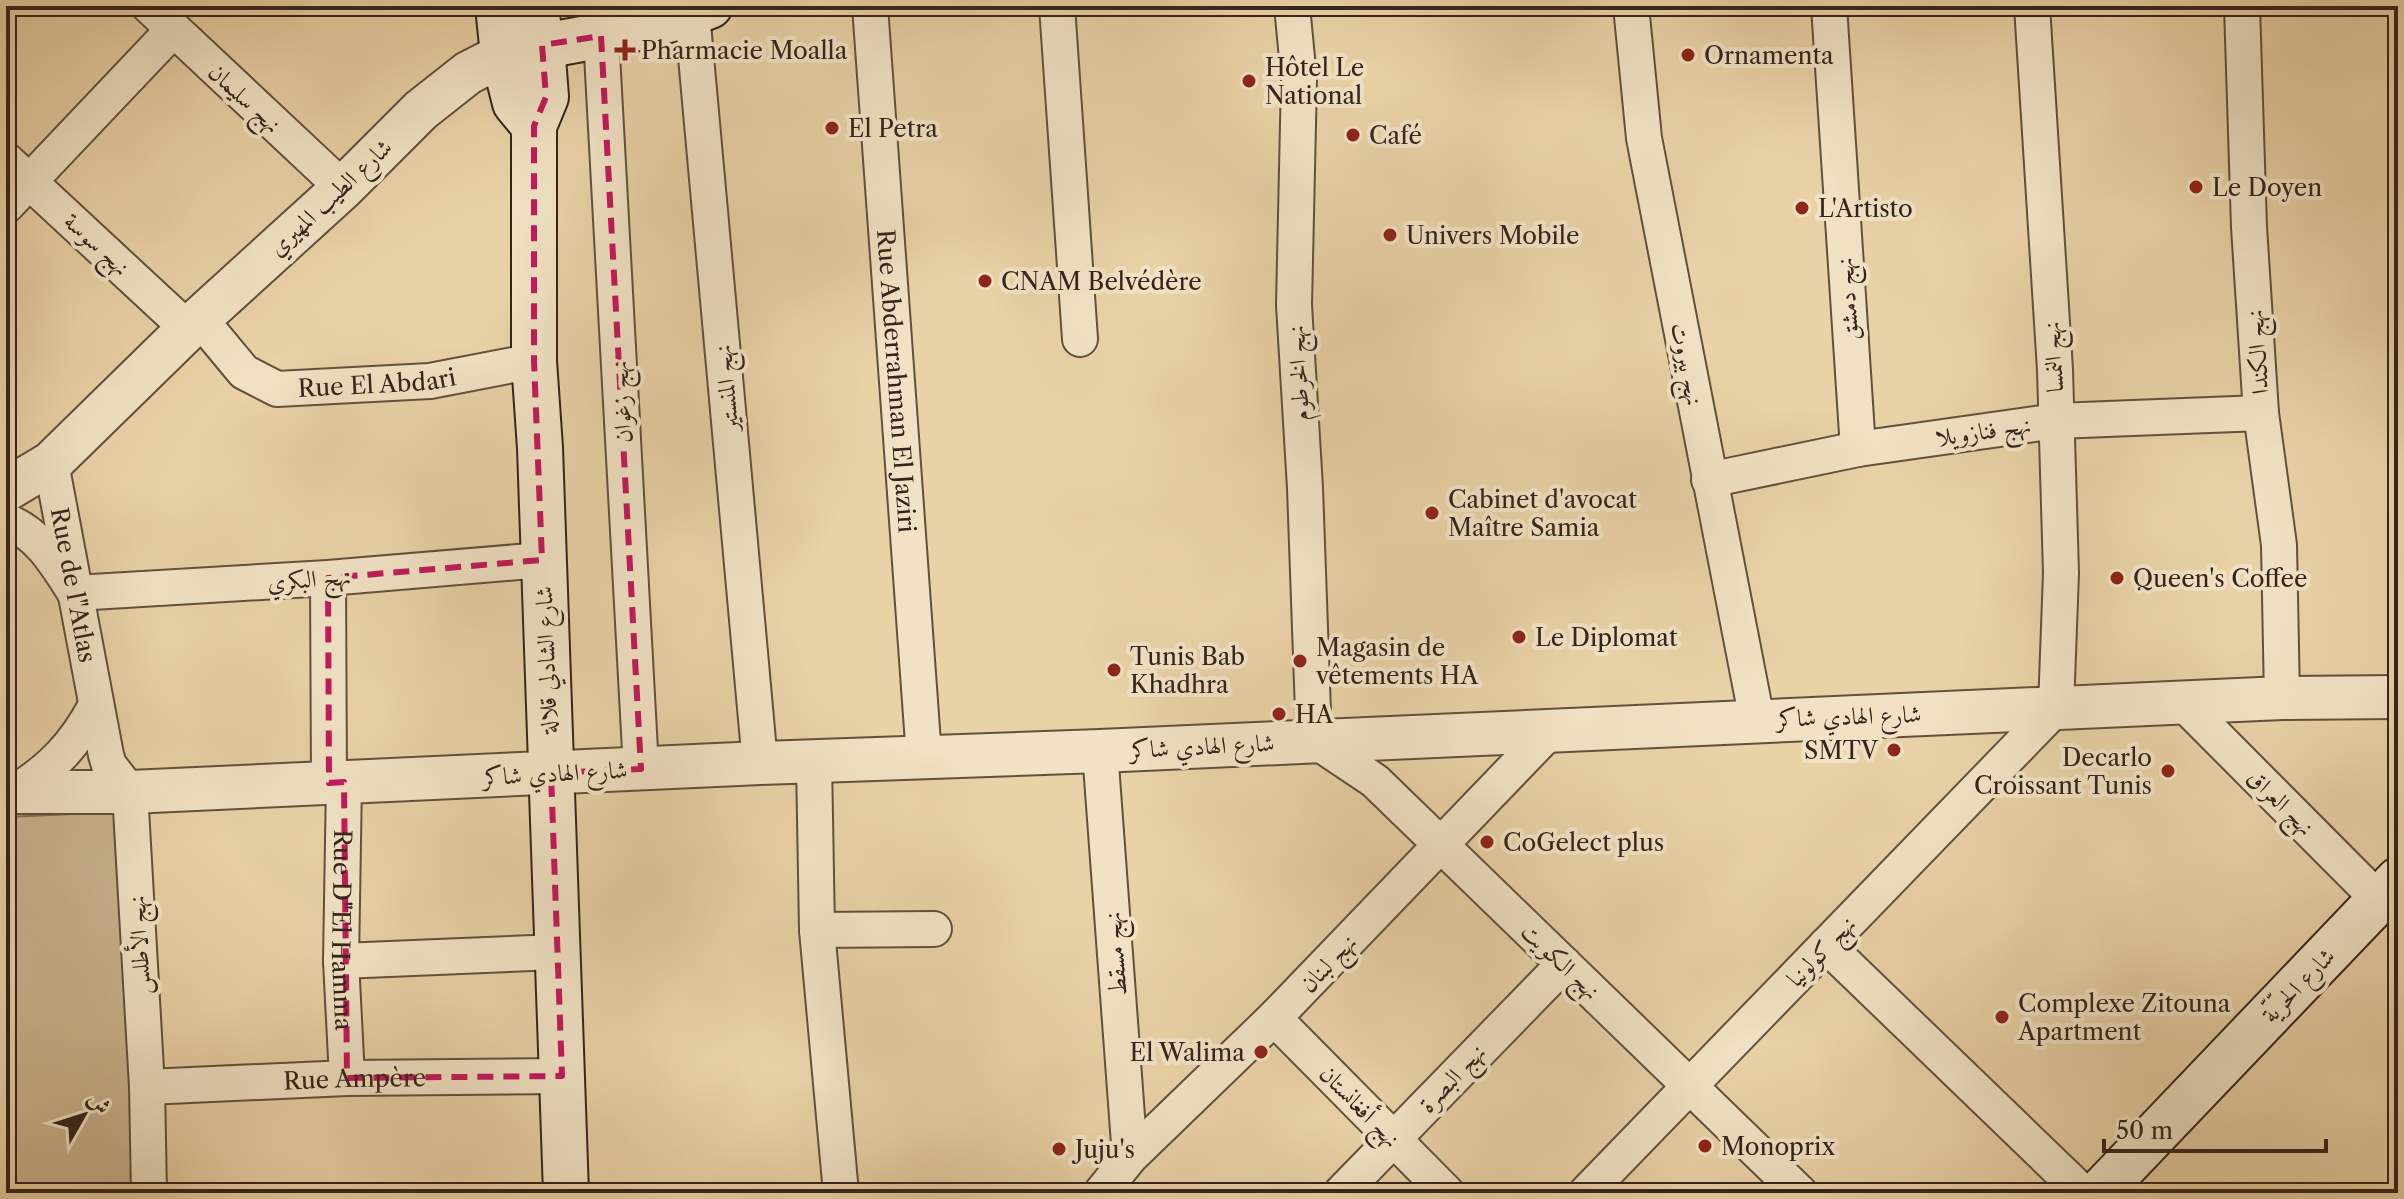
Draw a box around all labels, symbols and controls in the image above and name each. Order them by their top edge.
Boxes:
place label: Pharmacie Moalla [641,36,848,65]
marker: Pharmacie Moalla [616,41,634,59]
place label: Ornamenta [1704,41,1834,70]
marker: Ornamenta [1679,46,1697,64]
place label: Hôtel Le National [1265,53,1364,110]
street label: نهج سليمان [198,57,287,144]
marker: Hôtel Le National [1240,72,1258,90]
place label: El Petra [848,114,938,143]
marker: El Petra [823,119,841,137]
place label: Café [1369,121,1422,150]
marker: Café [1344,126,1362,144]
street label: شارع الطيب المهيري [262,132,402,266]
place label: Le Doyen [2212,173,2322,202]
marker: Le Doyen [2187,178,2205,196]
place label: L'Artisto [1818,194,1913,223]
marker: L'Artisto [1793,199,1811,217]
street label: نهج سوسة [53,206,136,287]
place label: Univers Mobile [1406,221,1579,250]
marker: Univers Mobile [1381,226,1399,244]
street label: Rue Abderrahman El Jaziri [872,228,922,534]
street label: نهج دمشق [1830,256,1871,341]
place label: CNAM Belvédère [1001,267,1202,296]
marker: CNAM Belvédère [976,272,994,290]
street label: نهج الكندا [2240,308,2281,395]
street label: نهج بيروت [1658,320,1709,409]
street label: نهج النمسا [2037,320,2076,393]
street label: نهج الخرطوم [1281,324,1322,422]
street label: نهج المنستير [708,343,751,435]
street label: نهج زغوان [604,360,645,444]
street label: Rue El Abdari [297,362,458,402]
street label: نهج فنازويلا [1933,410,2034,459]
place label: Cabinet d'avocat Maître Samia [1448,485,1637,542]
marker: Cabinet d'avocat Maître Samia [1423,504,1441,522]
street label: Rue de l"Atlas [45,505,103,665]
street label: نهج البكري [266,562,352,603]
place label: Queen's Coffee [2133,564,2307,593]
marker: Queen's Coffee [2108,569,2126,587]
street label: شارع الشادلي قلالة [529,585,569,735]
place label: Le Diplomat [1535,623,1678,652]
marker: Le Diplomat [1510,628,1528,646]
place label: Magasin de vêtements HA [1315,633,1479,690]
place label: Tunis Bab Khadhra [1130,642,1245,699]
marker: Magasin de vêtements HA [1291,652,1309,670]
marker: Tunis Bab Khadhra [1105,661,1123,679]
street label: شارع الهادي شاكر [1773,699,1922,739]
place label: HA [1295,700,1335,729]
marker: HA [1270,705,1288,723]
street label: شارع الهادي شاكر [1126,728,1275,770]
place label: SMTV [1804,736,1879,765]
marker: SMTV [1885,741,1903,759]
place label: Decarlo Croissant Tunis [1974,743,2152,800]
street label: شارع الهادي شاكر [479,755,628,797]
marker: Decarlo Croissant Tunis [2159,762,2177,780]
street label: نهج العراق [2237,763,2320,846]
place label: CoGelect plus [1503,828,1664,857]
street label: Rue D"El Hamma [326,829,359,1031]
marker: CoGelect plus [1478,833,1496,851]
street label: نهج الأطلس [121,894,163,995]
street label: نهج مسقط [1098,910,1139,997]
street label: نهج كولونيا [1780,910,1867,997]
street label: نهج الكويت [1511,916,1606,1011]
street label: نهج لبنان [1293,928,1368,1003]
street label: شارع الحرّيّة [2254,941,2345,1033]
place label: Complexe Zitouna Apartment [2017,989,2231,1046]
marker: Complexe Zitouna Apartment [1993,1008,2011,1026]
place label: El Walima [1130,1038,1245,1067]
street label: نهج البصرة [1412,1038,1497,1123]
marker: El Walima [1252,1043,1270,1061]
street label: نهج أفغانستان [1309,1057,1408,1158]
street label: Rue Ampère [283,1063,426,1095]
north arrow [44,1075,124,1155]
text: ش [82,1086,117,1120]
scale bar [2104,1103,2326,1153]
text: 50 m [2116,1116,2173,1145]
place label: Monoprix [1721,1132,1835,1161]
place label: Juju's [1071,1135,1135,1164]
marker: Monoprix [1696,1137,1714,1155]
marker: Juju's [1050,1140,1068,1158]

